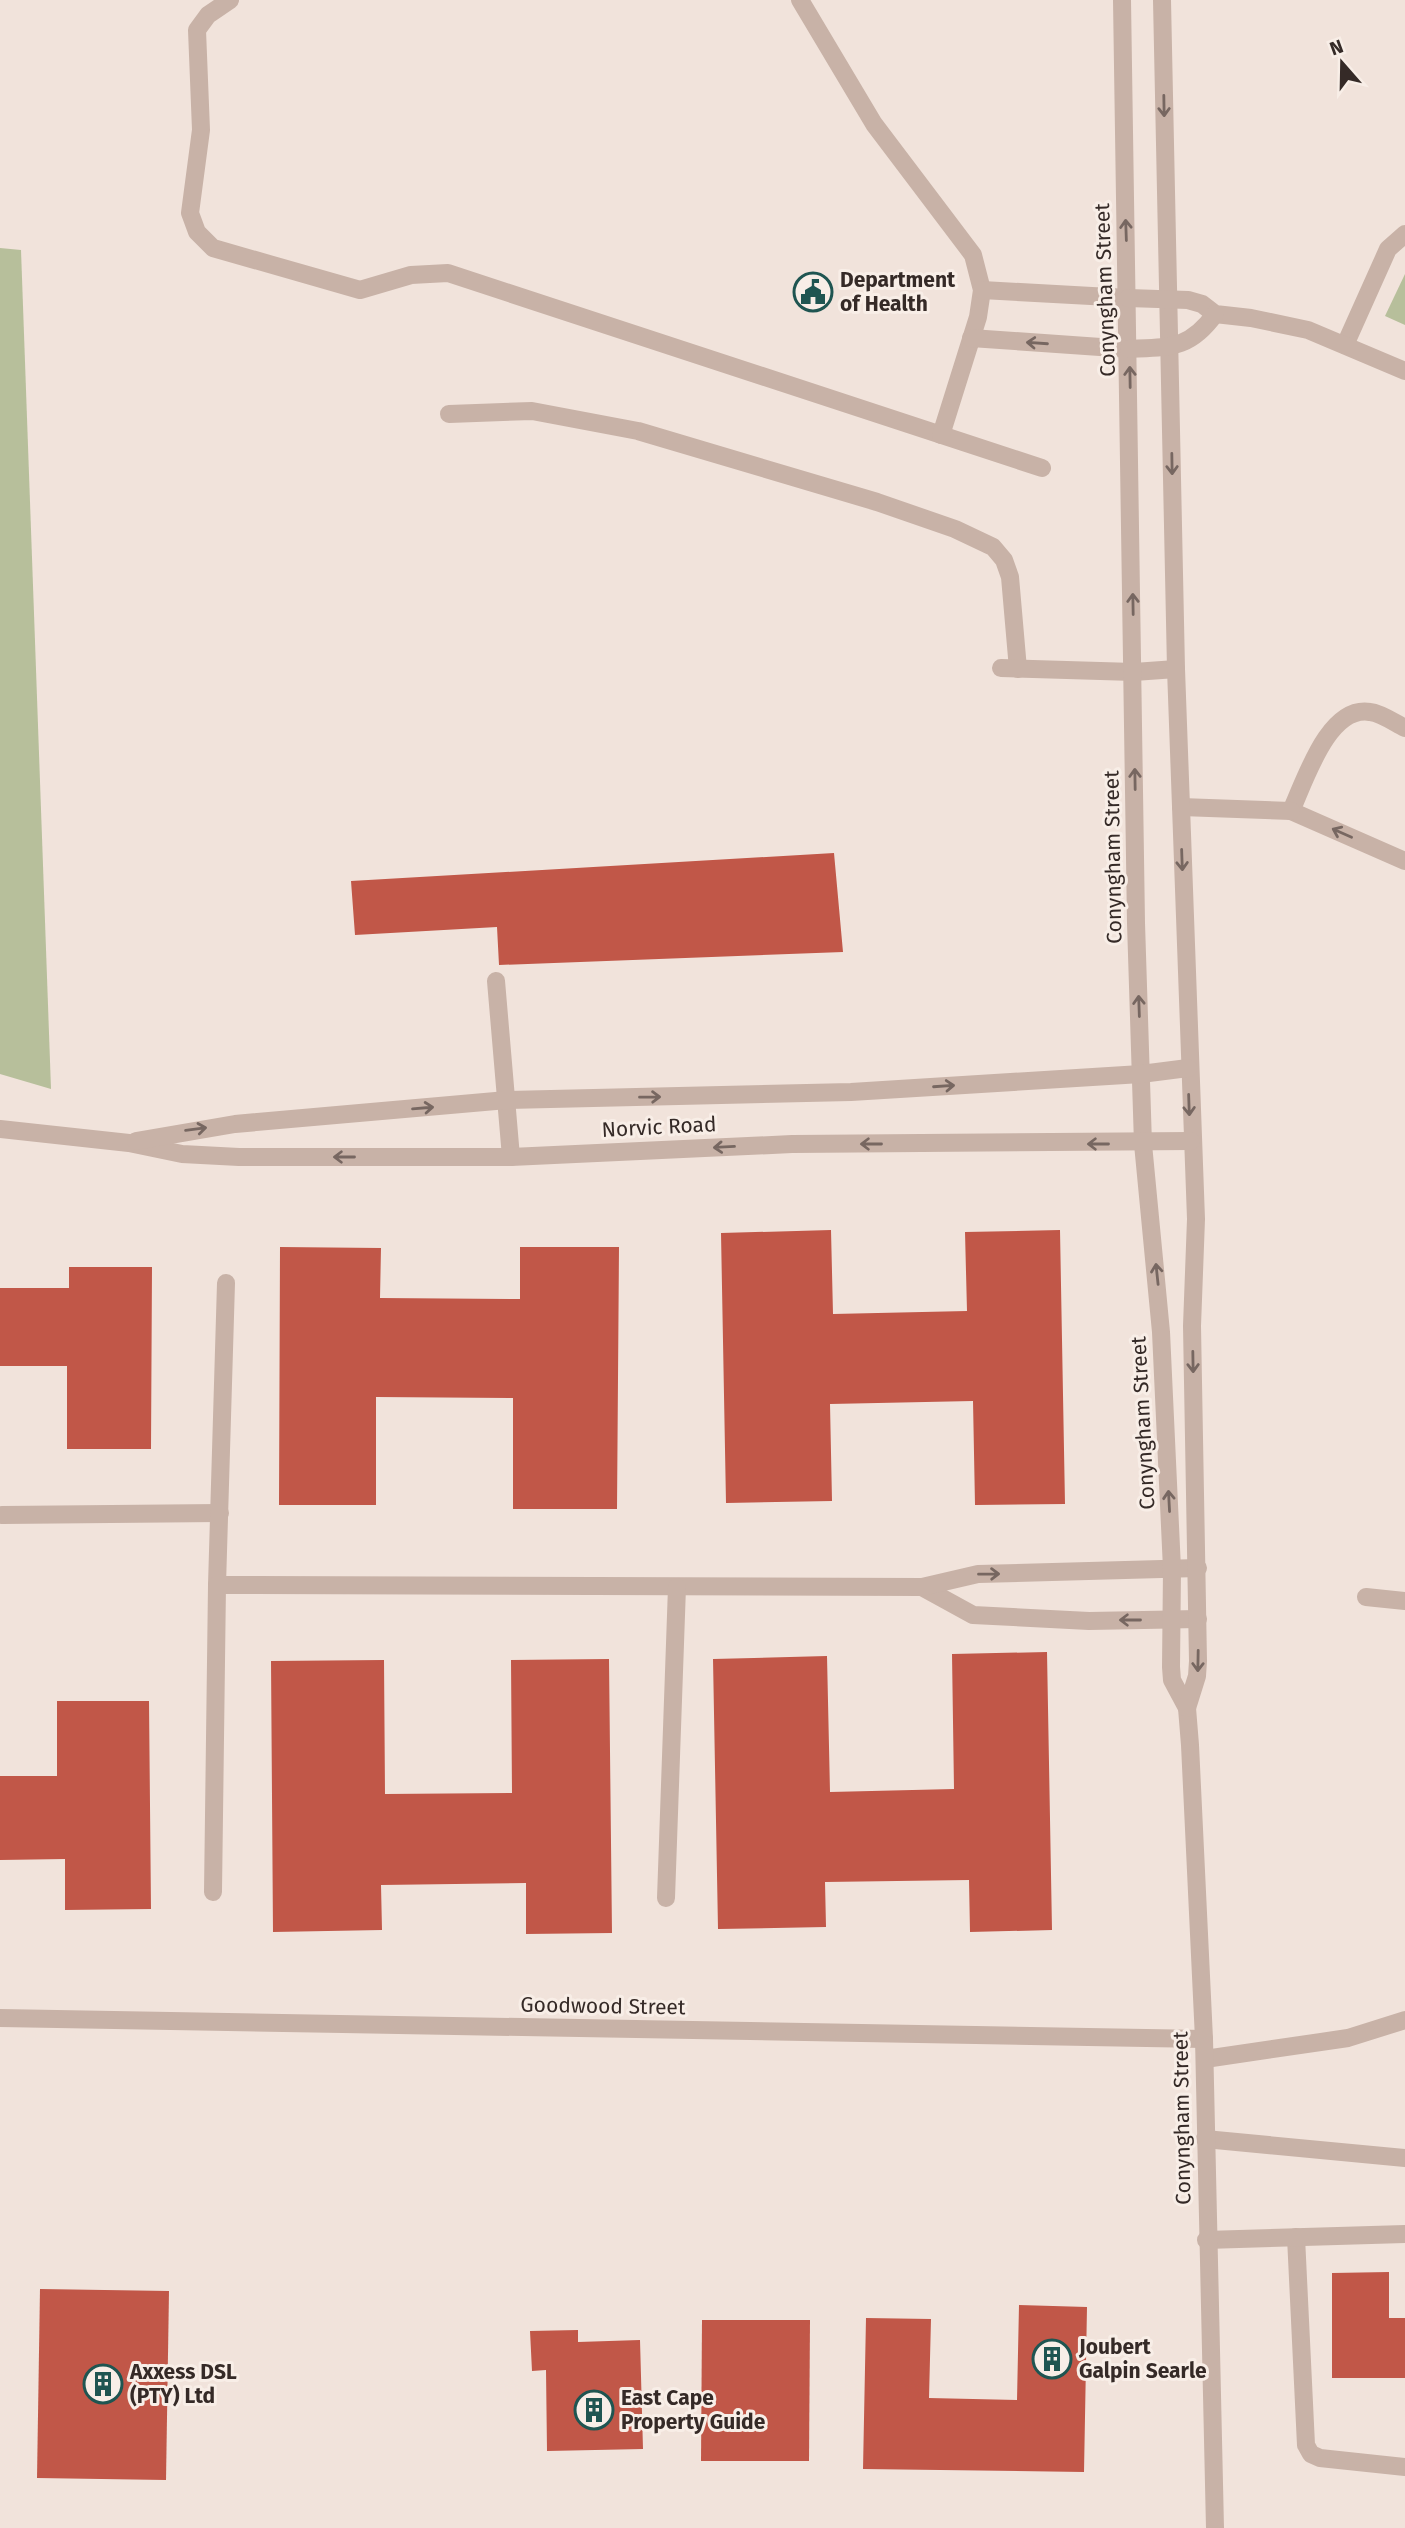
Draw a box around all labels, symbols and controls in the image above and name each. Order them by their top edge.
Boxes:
north arrow [1307,28,1377,98]
text: N [1326,35,1346,60]
one-way arrow [1157,94,1171,117]
street label: Conyngham Street [1089,202,1121,377]
one-way arrow [1120,219,1133,242]
place label: Department of Health [840,267,956,317]
public building icon: Department of Health [792,271,834,313]
one-way arrow [1026,337,1049,350]
one-way arrow [1123,365,1137,388]
one-way arrow [1165,453,1179,476]
one-way arrow [1126,593,1140,616]
one-way arrow [1128,768,1142,791]
street label: Conyngham Street [1098,770,1128,944]
one-way arrow [1332,826,1354,839]
one-way arrow [1176,848,1189,871]
one-way arrow [1132,995,1145,1018]
one-way arrow [932,1080,955,1093]
one-way arrow [638,1090,661,1103]
one-way arrow [1183,1093,1196,1116]
one-way arrow [411,1101,434,1114]
street label: Norvic Road [601,1111,717,1143]
one-way arrow [184,1123,207,1136]
one-way arrow [860,1137,883,1151]
one-way arrow [1087,1137,1110,1151]
one-way arrow [713,1141,736,1154]
one-way arrow [333,1150,356,1164]
one-way arrow [1150,1263,1163,1285]
street label: Conyngham Street [1125,1335,1161,1510]
one-way arrow [1186,1350,1200,1373]
one-way arrow [1162,1490,1175,1512]
one-way arrow [977,1567,1000,1581]
one-way arrow [1119,1613,1142,1627]
one-way arrow [1191,1649,1205,1672]
street label: Goodwood Street [520,1992,686,2020]
street label: Conyngham Street [1167,2031,1197,2205]
place label: Joubert Galpin Searle [1078,2334,1207,2384]
building icon: Joubert Galpin Searle [1031,2338,1073,2380]
place label: Axxess DSL (PTY) Ltd [129,2359,237,2409]
building icon: Axxess DSL (PTY) Ltd [82,2363,124,2405]
place label: East Cape Property Guide [621,2385,766,2435]
building icon: East Cape Property Guide [573,2389,615,2431]

